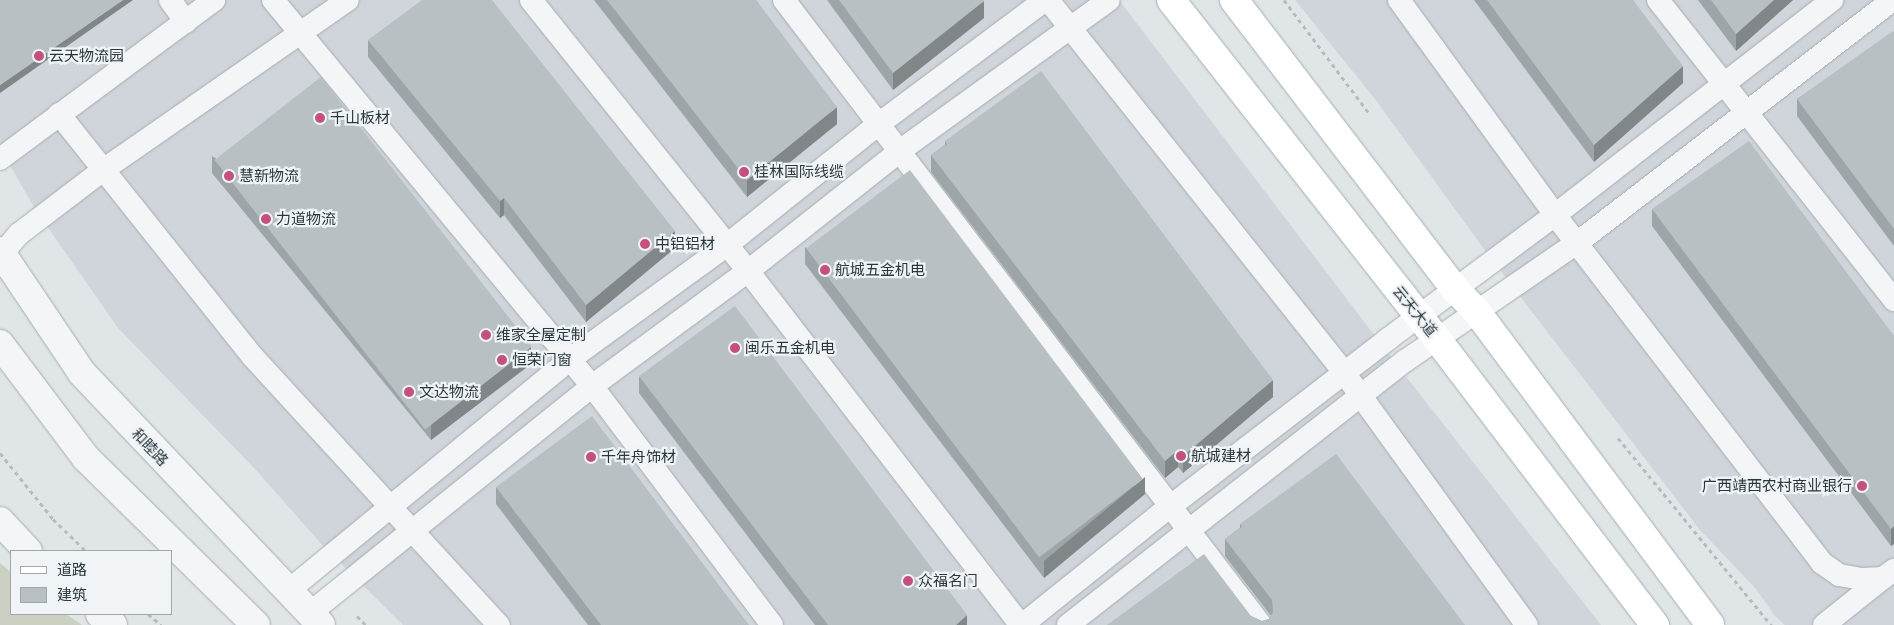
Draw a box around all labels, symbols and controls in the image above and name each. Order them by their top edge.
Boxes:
place label: 云天物流园 [49,47,124,65]
marker: 云天物流园 [33,50,45,62]
place label: 千山板材 [330,109,390,127]
marker: 千山板材 [314,112,326,124]
place label: 桂林国际线缆 [754,163,844,181]
marker: 桂林国际线缆 [738,166,750,178]
place label: 慧新物流 [239,167,299,185]
marker: 慧新物流 [223,170,235,182]
place label: 力道物流 [276,210,336,228]
marker: 力道物流 [260,213,272,225]
place label: 中铝铝材 [655,235,715,253]
marker: 中铝铝材 [639,238,651,250]
place label: 航城五金机电 [835,261,925,279]
marker: 航城五金机电 [819,264,831,276]
street label: 云天大道 [1389,282,1441,340]
place label: 维家全屋定制 [496,326,586,344]
marker: 维家全屋定制 [480,329,492,341]
place label: 闽乐五金机电 [745,339,835,357]
marker: 闽乐五金机电 [729,342,741,354]
place label: 恒荣门窗 [512,351,572,369]
marker: 恒荣门窗 [496,354,508,366]
place label: 文达物流 [419,383,479,401]
marker: 文达物流 [403,386,415,398]
street label: 和睦路 [128,425,172,469]
place label: 航城建材 [1191,447,1251,465]
place label: 千年舟饰材 [601,448,676,466]
marker: 航城建材 [1175,450,1187,462]
marker: 千年舟饰材 [585,451,597,463]
place label: 广西靖西农村商业银行 [1702,477,1852,495]
marker: 广西靖西农村商业银行 [1856,480,1868,492]
legend [10,550,172,615]
text: 道路 [57,559,87,580]
place label: 众福名门 [918,572,978,590]
marker: 众福名门 [902,575,914,587]
text: 建筑 [57,584,87,605]

